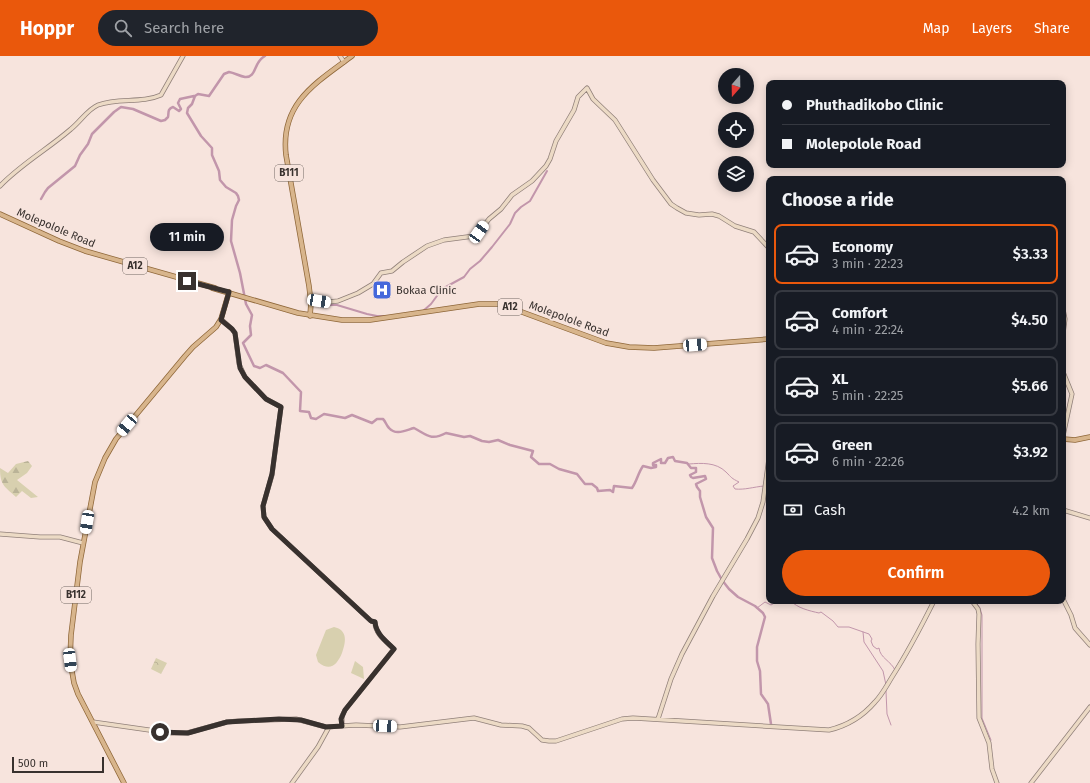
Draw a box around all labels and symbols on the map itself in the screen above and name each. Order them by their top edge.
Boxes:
north arrow [718,68,754,104]
road number: B111 [275,165,303,181]
street label: Molepolole Road [15,206,97,250]
car [467,219,491,245]
callout: 11 min [150,223,224,251]
road number: A12 [123,258,147,274]
route end [178,272,196,290]
hospital icon: Bokaa Clinic [371,279,393,301]
place label: Bokaa Clinic [396,284,457,297]
car [306,293,332,309]
road number: A12 [498,299,522,315]
street label: Molepolole Road [527,299,611,339]
car [683,338,707,352]
car [115,412,139,438]
car [79,509,95,535]
road number: B112 [61,587,91,603]
car [63,647,77,673]
car [373,719,397,733]
route start [151,723,169,741]
scale bar [12,755,104,774]

